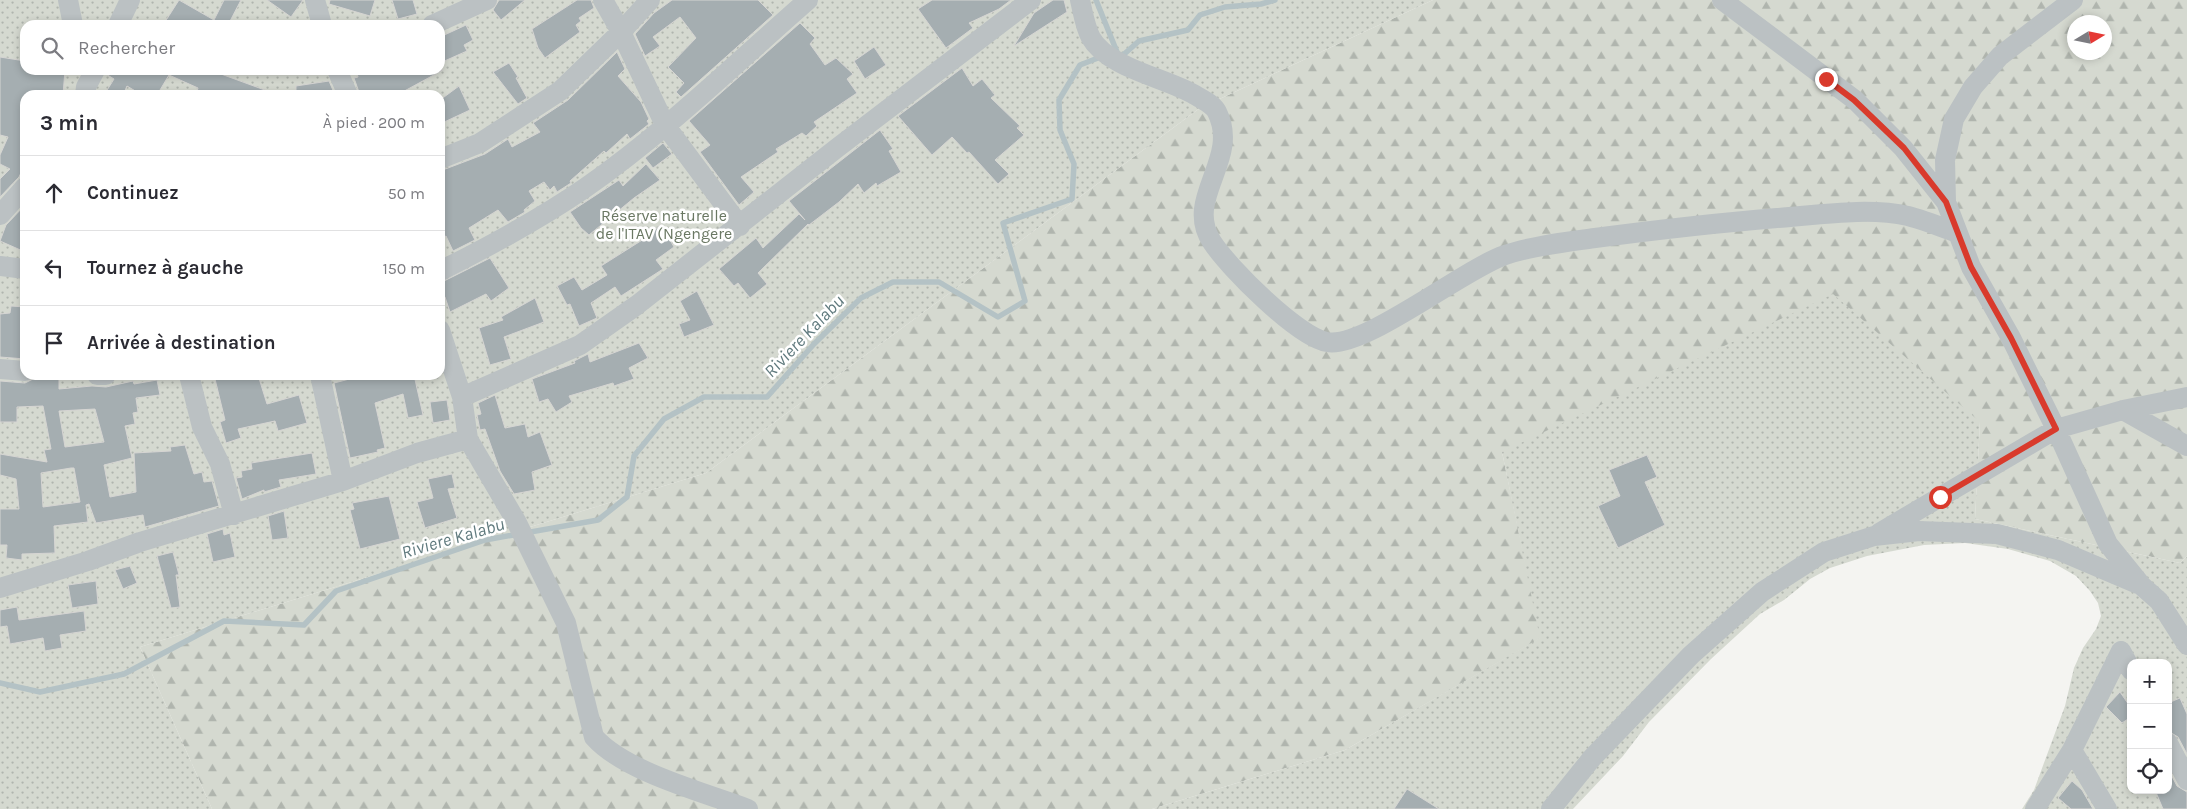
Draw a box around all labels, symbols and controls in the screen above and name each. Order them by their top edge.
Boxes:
north arrow [2067,15,2112,60]
search box [20,20,445,75]
icon: search [38,34,66,62]
text: Rechercher [78,37,175,59]
route end [1815,68,1838,91]
text: 3 min [40,111,98,135]
text: À pied · 200 m [323,113,425,132]
icon: ahead [40,179,68,207]
text: Continuez [87,182,179,204]
text: 50 m [388,184,425,203]
park label: Réserve naturelle de l'ITAV (Ngengere [596,206,732,243]
icon: left [40,254,68,282]
text: Tournez à gauche [87,257,244,279]
text: 150 m [382,259,425,278]
water label: Riviere Kalabu [759,290,849,382]
icon: arrive [40,329,68,357]
text: Arrivée à destination [87,332,276,354]
route start [1929,486,1952,509]
water label: Riviere Kalabu [399,513,507,563]
map controls [2127,659,2172,794]
button: + [2127,659,2172,704]
button: − [2127,704,2172,749]
button: locate [2127,749,2172,794]

